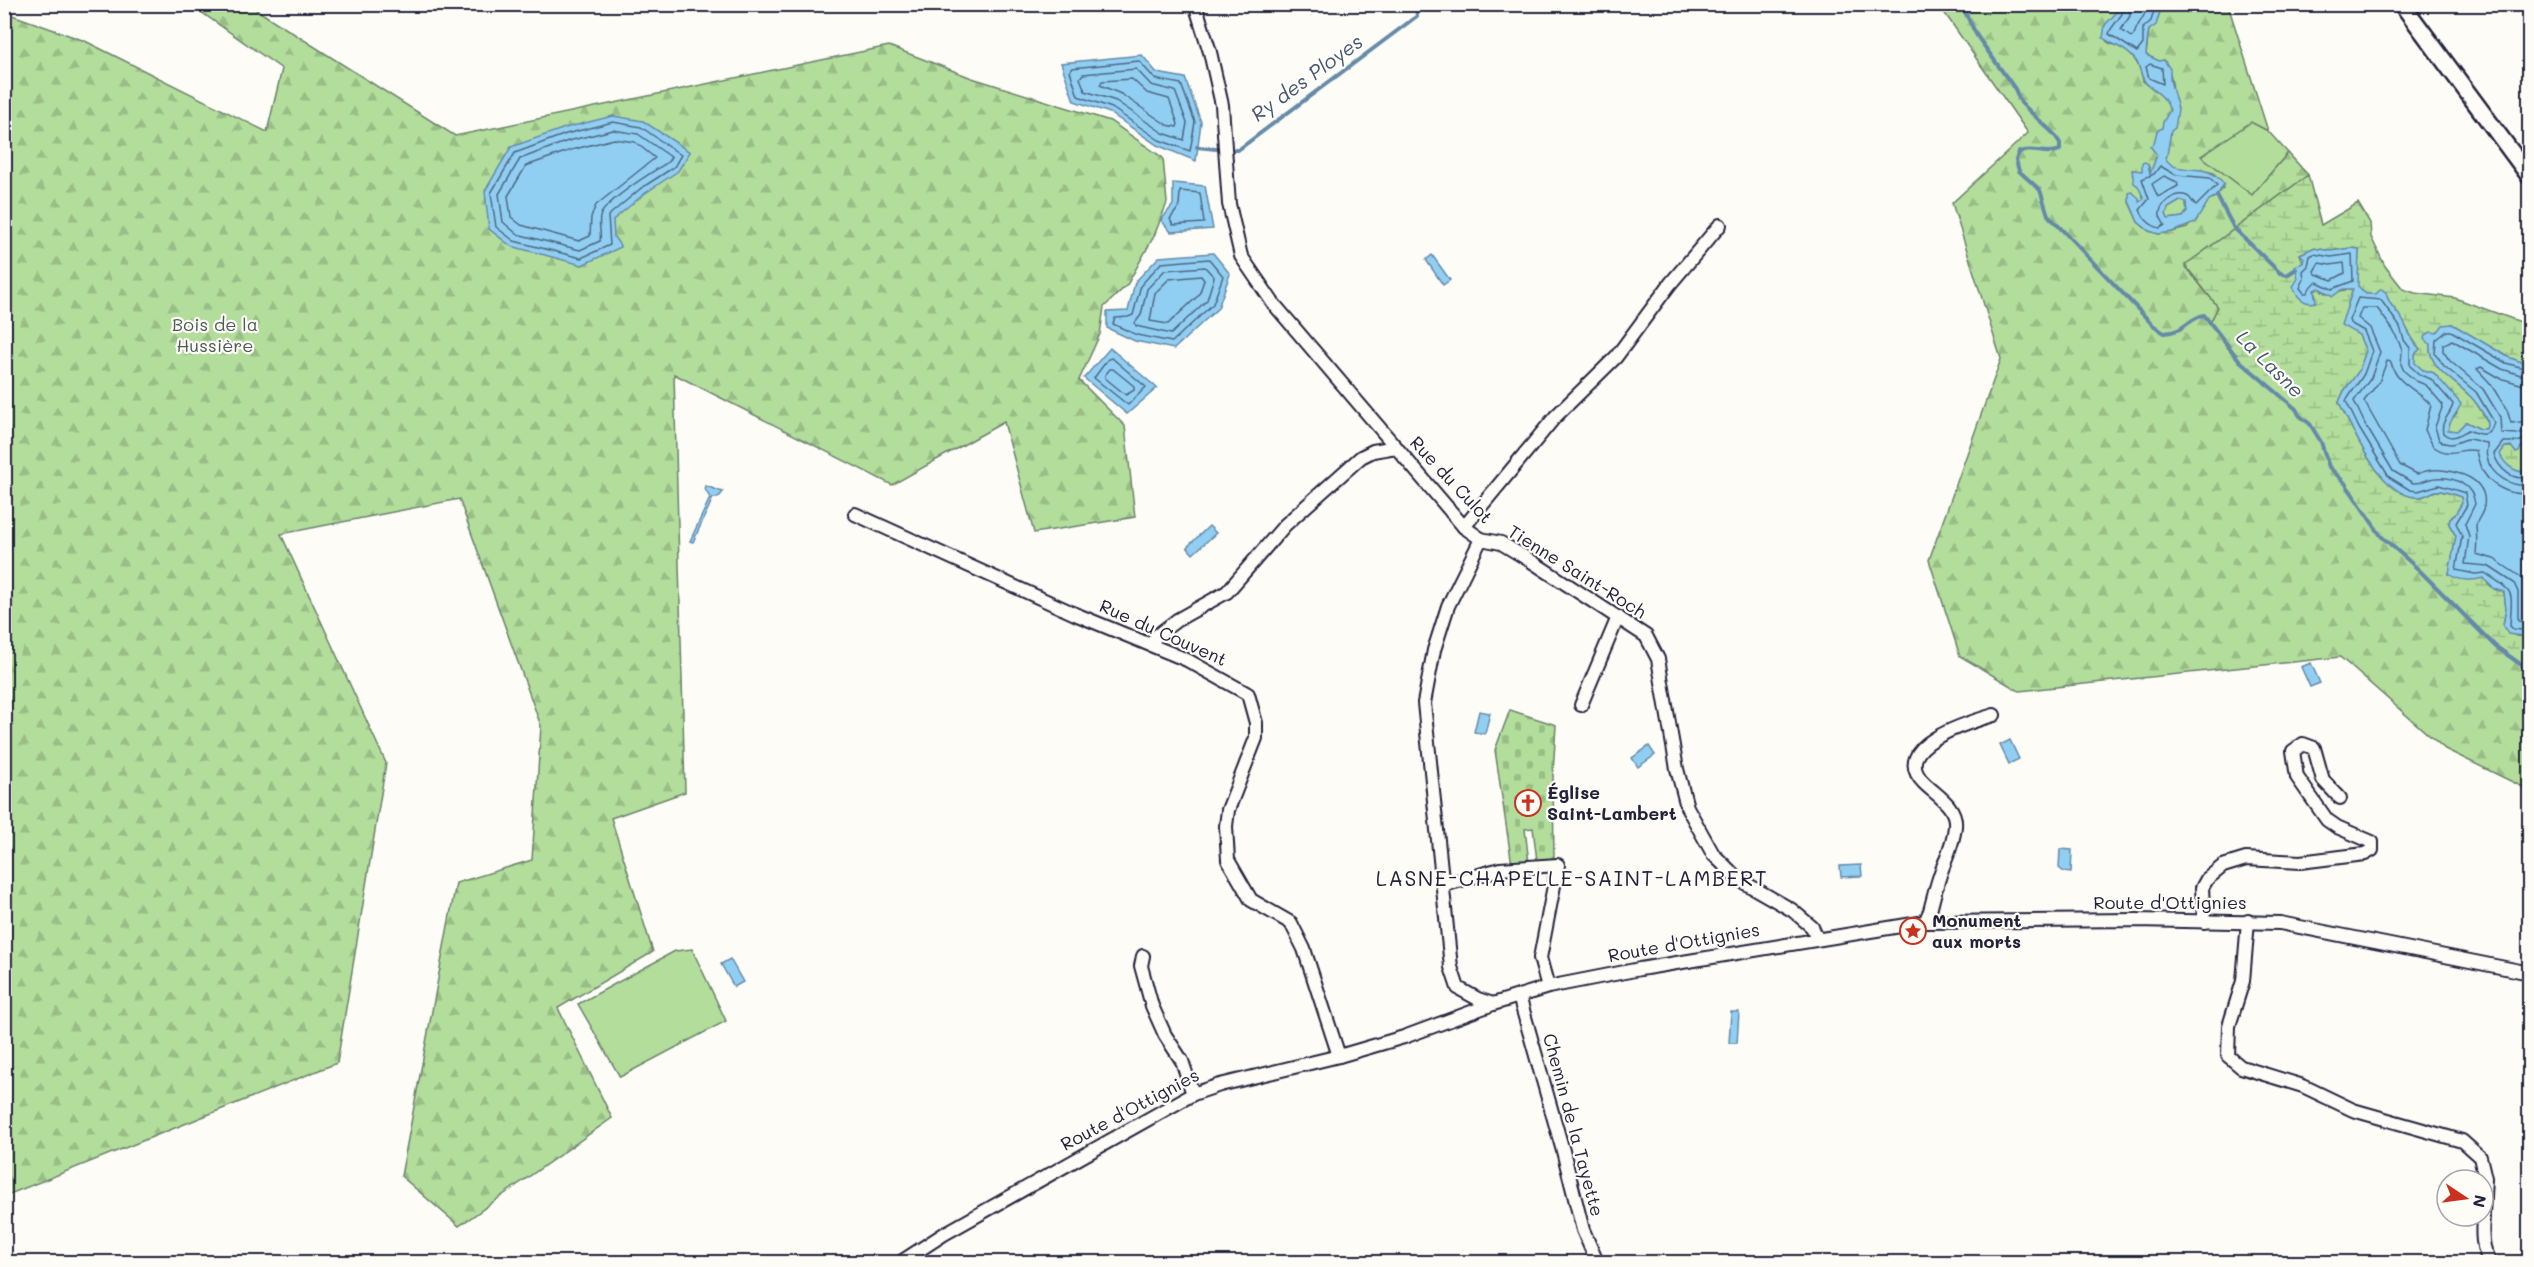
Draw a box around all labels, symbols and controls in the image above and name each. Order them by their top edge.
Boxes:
water label: Ry des Ployes [1245,28,1368,127]
park label: Bois de la Hussière [172,312,258,357]
water label: La Lasne [2231,324,2310,403]
street label: Rue du Culot [1405,430,1498,528]
street label: Tienne Saint-Roch [1504,519,1651,623]
street label: Rue du Couvent [1096,593,1231,671]
place label: Église Saint-Lambert [1547,780,1677,825]
church icon: Église Saint-Lambert [1513,788,1543,818]
district label: LASNE-CHAPELLE-SAINT-LAMBERT [1376,864,1768,891]
street label: Route d'Ottignies [2093,890,2247,914]
place label: Monument aux morts [1932,908,2021,953]
place icon: Monument aux morts [1898,916,1928,946]
street label: Route d'Ottignies [1606,917,1762,967]
street label: Chemin de la Tayette [1538,1031,1610,1219]
street label: Route d'Ottignies [1056,1062,1203,1156]
north arrow [2435,1168,2495,1228]
text: N [2469,1193,2492,1210]

